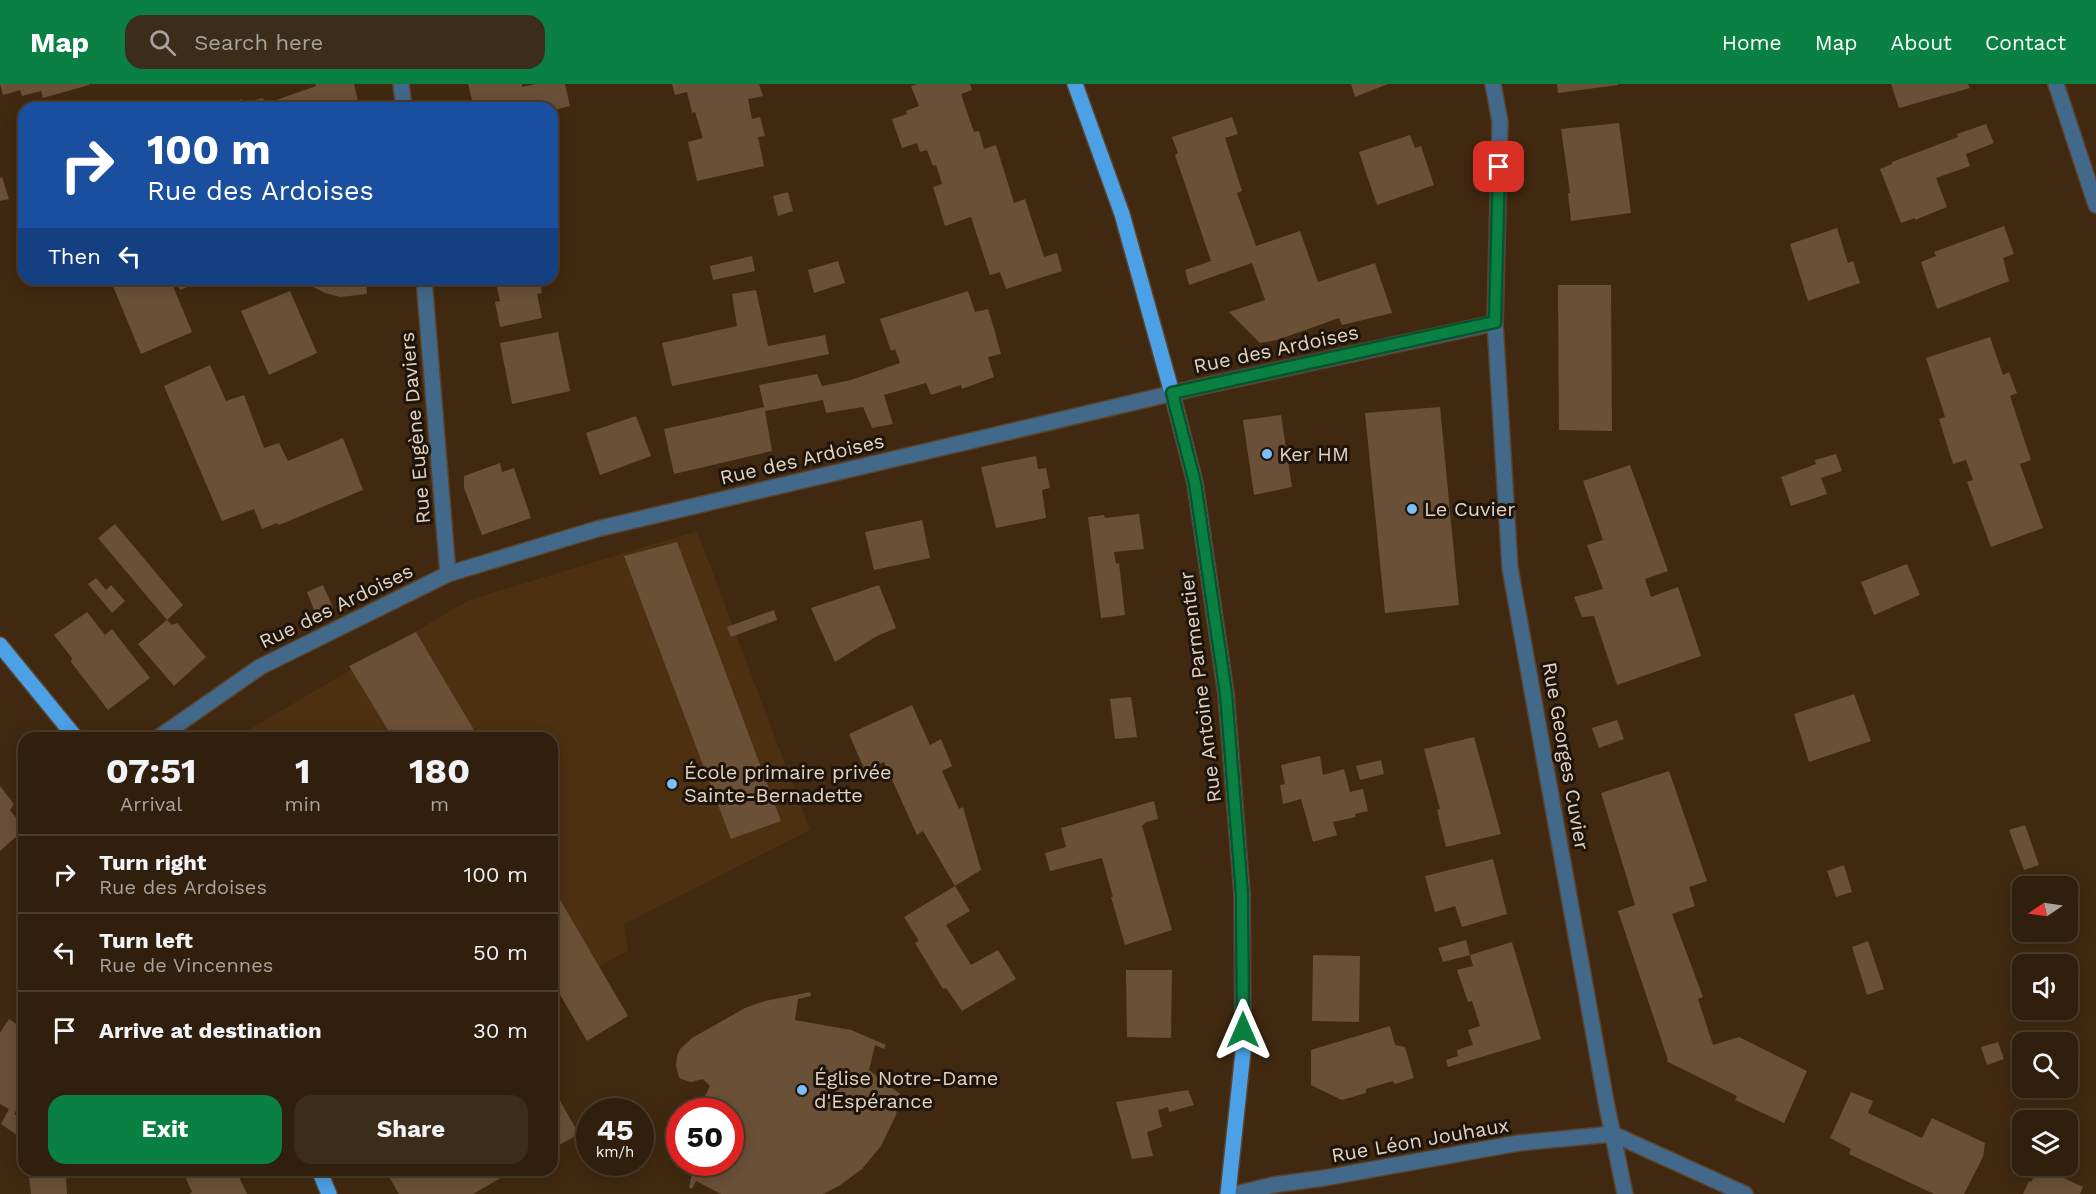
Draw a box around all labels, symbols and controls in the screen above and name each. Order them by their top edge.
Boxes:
search box [125,15,545,69]
text: Map [30,26,89,59]
icon: search [146,26,179,59]
text: Search here [194,30,323,55]
text: Home [1722,30,1782,55]
text: Map [1815,30,1858,55]
text: About [1891,30,1952,55]
text: Contact [1985,30,2066,55]
text: 100 m [147,125,271,174]
icon: right [48,126,126,204]
pin [1473,141,1524,192]
icon: arrive [1482,150,1515,183]
text: Rue des Ardoises [147,175,374,207]
icon: left [113,240,146,273]
text: Then [48,244,101,269]
street label: Rue des Ardoises [1191,320,1361,378]
street label: Rue Eugène Daviers [395,331,435,525]
street label: Rue des Ardoises [717,428,887,490]
place label: Ker HM [1279,442,1349,466]
marker: Ker HM [1260,447,1274,461]
place label: Le Cuvier [1424,497,1516,521]
marker: Le Cuvier [1405,502,1419,516]
street label: Rue des Ardoises [255,558,417,654]
street label: Rue Antoine Parmentier [1174,570,1226,804]
street label: Rue Georges Cuvier [1538,660,1594,852]
text: 07:51 [106,750,197,792]
text: 1 [295,750,311,792]
text: 180 [409,750,470,792]
place label: École primaire privée Sainte-Bernadette [684,760,891,807]
marker: École primaire privée Sainte-Bernadette [665,777,679,791]
text: Arrival [120,792,182,816]
text: min [284,792,321,816]
text: m [430,792,449,816]
text: Turn right [99,850,206,875]
icon: right [48,858,81,891]
text: 100 m [464,862,528,887]
text: Rue des Ardoises [99,875,267,899]
north arrow [2012,876,2078,942]
map controls [2012,876,2078,1176]
text: Turn left [99,928,193,953]
icon: left [48,936,81,969]
text: 50 m [473,940,528,965]
text: Rue de Vincennes [99,953,273,977]
button: sound [2012,954,2078,1020]
position arrow [1211,998,1275,1062]
icon: arrive [48,1014,81,1047]
text: Arrive at destination [99,1018,322,1043]
text: 30 m [473,1018,528,1043]
button: search [2012,1032,2078,1098]
place label: Église Notre-Dame d'Espérance [814,1066,998,1113]
marker: Église Notre-Dame d'Espérance [795,1083,809,1097]
button: Exit [48,1095,282,1164]
button: Share [294,1095,528,1164]
speed limit sign: 50 [666,1098,744,1176]
button: layers [2012,1110,2078,1176]
text: 45 [597,1112,633,1147]
street label: Rue Léon Jouhaux [1329,1113,1511,1167]
text: km/h [596,1143,634,1161]

